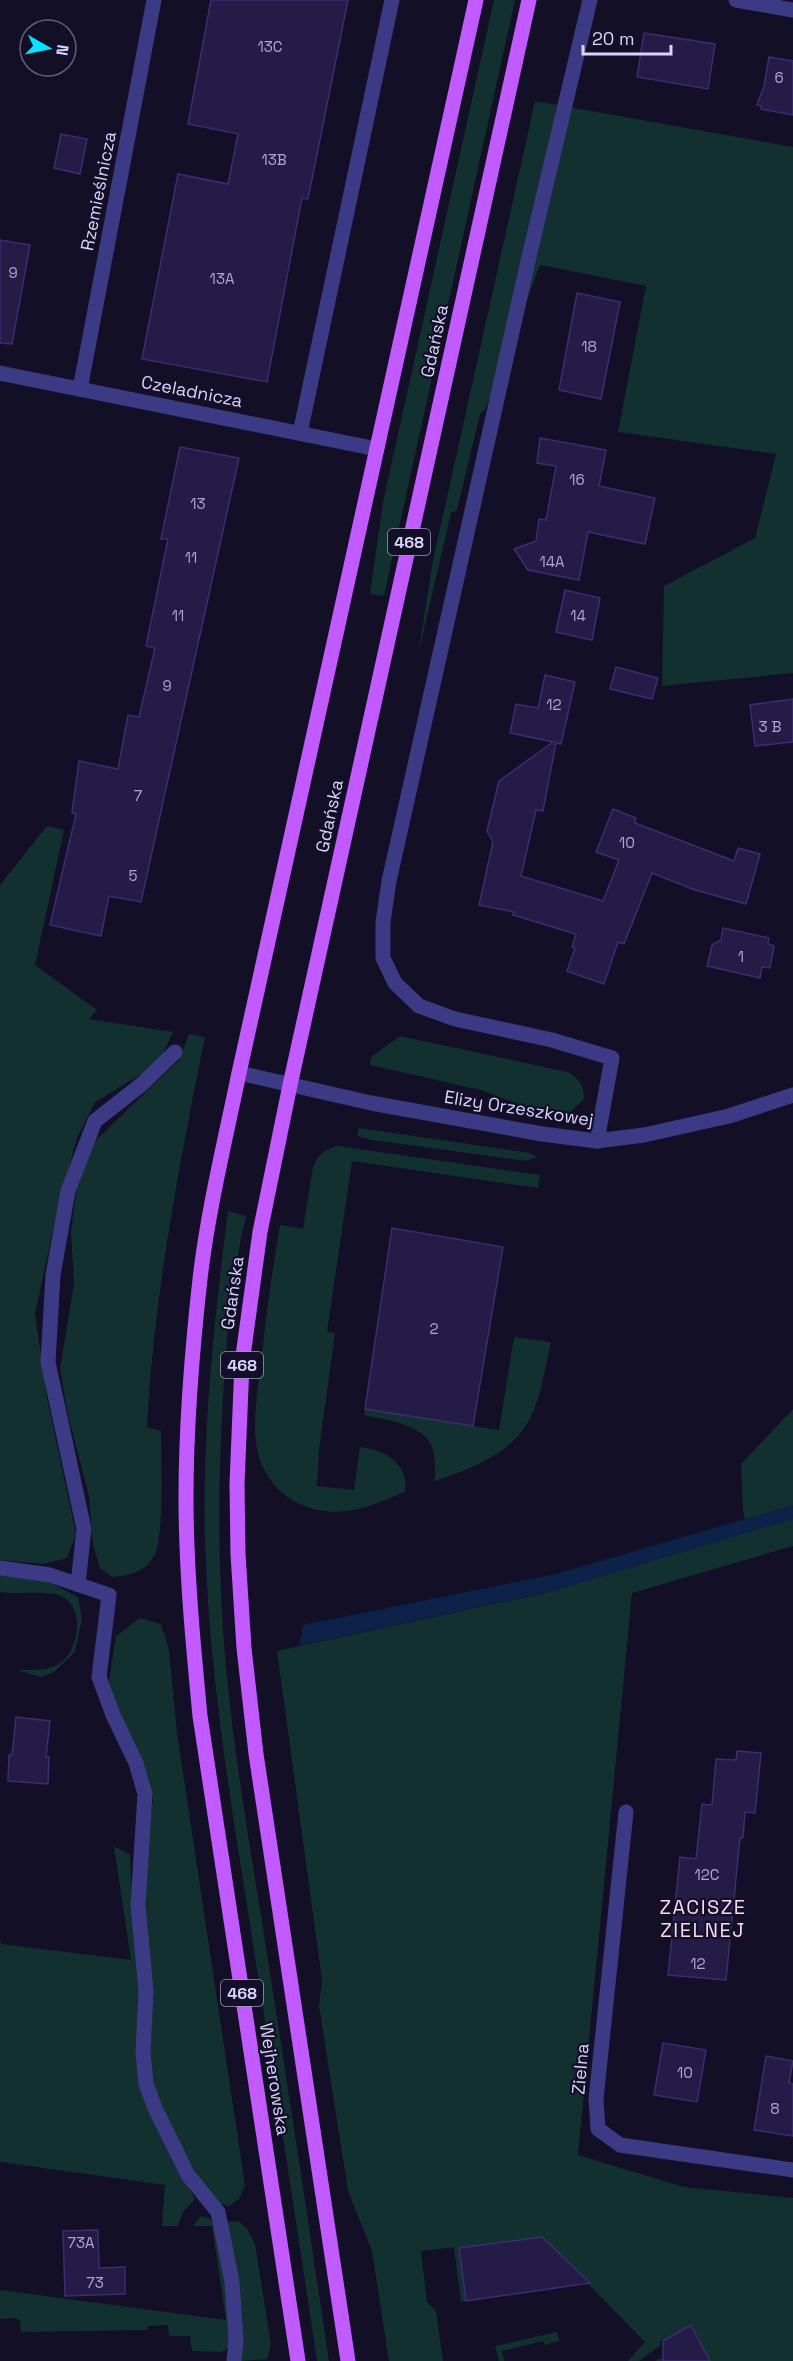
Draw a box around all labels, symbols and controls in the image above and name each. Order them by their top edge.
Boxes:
north arrow [18,18,78,78]
scale bar [583,18,672,56]
text: 20 m [592,27,635,50]
house number: 13C [258,37,282,56]
text: N [51,43,74,57]
house number: 6 [774,68,784,87]
street label: Rzemieślnicza [75,129,121,253]
house number: 13B [261,150,287,169]
house number: 9 [8,263,18,282]
house number: 13A [210,269,235,288]
street label: Gdańska [415,302,453,380]
house number: 18 [581,337,597,356]
street label: Czeladnicza [139,370,245,412]
house number: 16 [569,470,585,489]
house number: 13 [190,494,206,513]
road number: 468 [388,529,430,555]
house number: 11 [185,548,197,567]
house number: 14A [539,552,565,571]
house number: 11 [172,606,184,625]
house number: 14 [570,606,586,625]
house number: 9 [162,676,172,695]
house number: 12 [546,695,562,714]
house number: 3 B [759,717,781,736]
street label: Gdańska [310,777,348,855]
house number: 7 [134,786,142,805]
house number: 10 [619,833,635,852]
house number: 5 [129,866,138,885]
house number: 1 [738,947,744,966]
street label: Elizy Orzeszkowej [443,1085,595,1131]
street label: Gdańska [215,1255,249,1331]
house number: 2 [429,1319,439,1338]
road number: 468 [221,1352,263,1378]
house number: 12C [695,1865,719,1884]
district label: ZACISZE ZIELNEJ [659,1894,747,1943]
house number: 12 [690,1954,706,1973]
road number: 468 [221,1980,263,2006]
street label: Wejherowska [255,2021,295,2137]
street label: Zielna [566,2042,594,2096]
house number: 10 [677,2063,693,2082]
house number: 8 [770,2099,780,2118]
house number: 73A [68,2233,95,2252]
house number: 73 [86,2273,104,2292]

